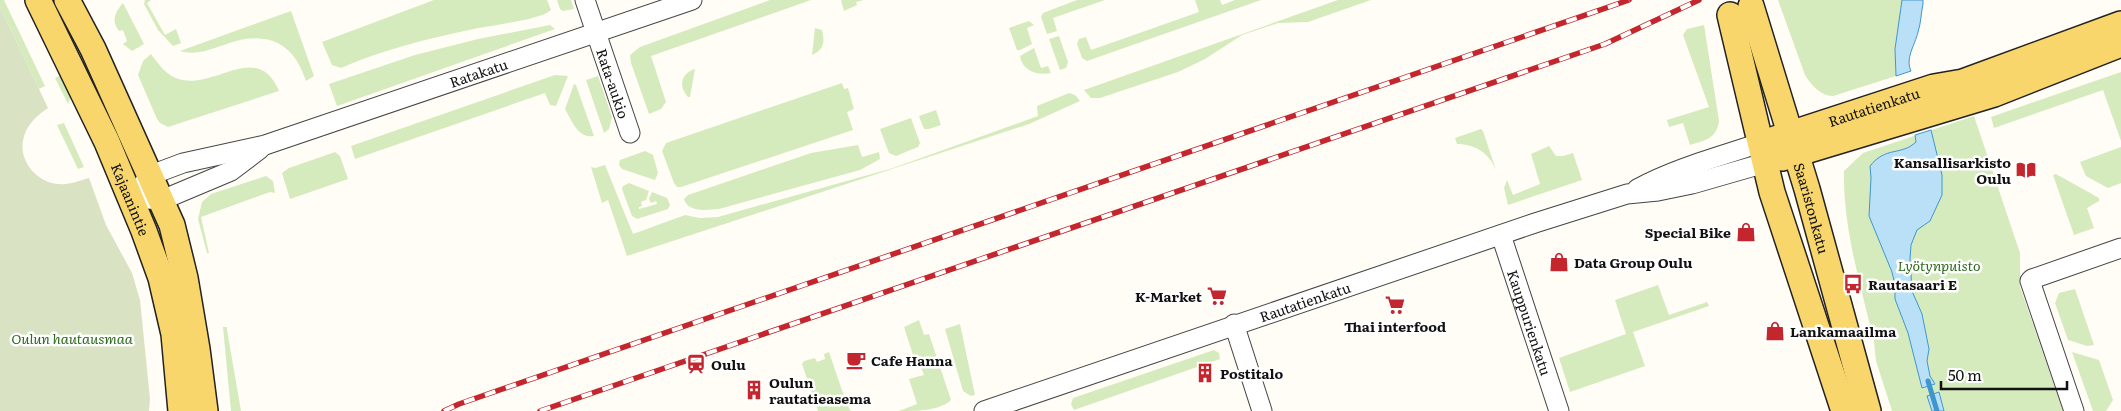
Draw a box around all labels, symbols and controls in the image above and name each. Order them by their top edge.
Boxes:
street label: Rata-aukio [592,46,634,121]
street label: Ratakatu [447,53,510,92]
street label: Rautatienkatu [1826,82,1922,131]
place label: Kansallisarkisto Oulu [1894,152,2012,188]
library icon: Kansallisarkisto Oulu [2015,159,2037,181]
street label: Kajaanintie [107,160,155,238]
street label: Saaristonkatu [1789,160,1834,256]
shop icon: Special Bike [1735,221,1757,243]
place label: Special Bike [1645,222,1731,242]
shop icon: Data Group Oulu [1548,251,1570,273]
place label: Data Group Oulu [1574,252,1693,272]
park label: Lyötynpuisto [1898,255,1980,275]
street label: Kauppurienkatu [1503,267,1557,378]
bus stop icon: Rautasaari E [1842,273,1864,295]
place label: Rautasaari E [1868,274,1957,294]
street label: Rautatienkatu [1257,277,1353,326]
supermarket icon: K-Market [1206,285,1228,307]
place label: K-Market [1135,286,1203,306]
supermarket icon: Thai interfood [1384,294,1406,316]
place label: Thai interfood [1344,316,1446,336]
shop icon: Lankamaailma [1764,320,1786,342]
place label: Lankamaailma [1790,321,1897,341]
park label: Oulun hautausmaa [11,328,133,348]
cafe icon: Cafe Hanna [845,349,867,371]
place label: Cafe Hanna [871,350,954,370]
station icon: Oulu [685,353,707,375]
place label: Oulu [711,354,746,374]
scale bar [1941,358,2067,390]
building icon: Postitalo [1194,362,1216,384]
place label: Postitalo [1220,363,1284,383]
text: 50 m [1948,363,1982,386]
place label: Oulun rautatieasema [769,372,872,408]
building icon: Oulun rautatieasema [743,379,765,401]

